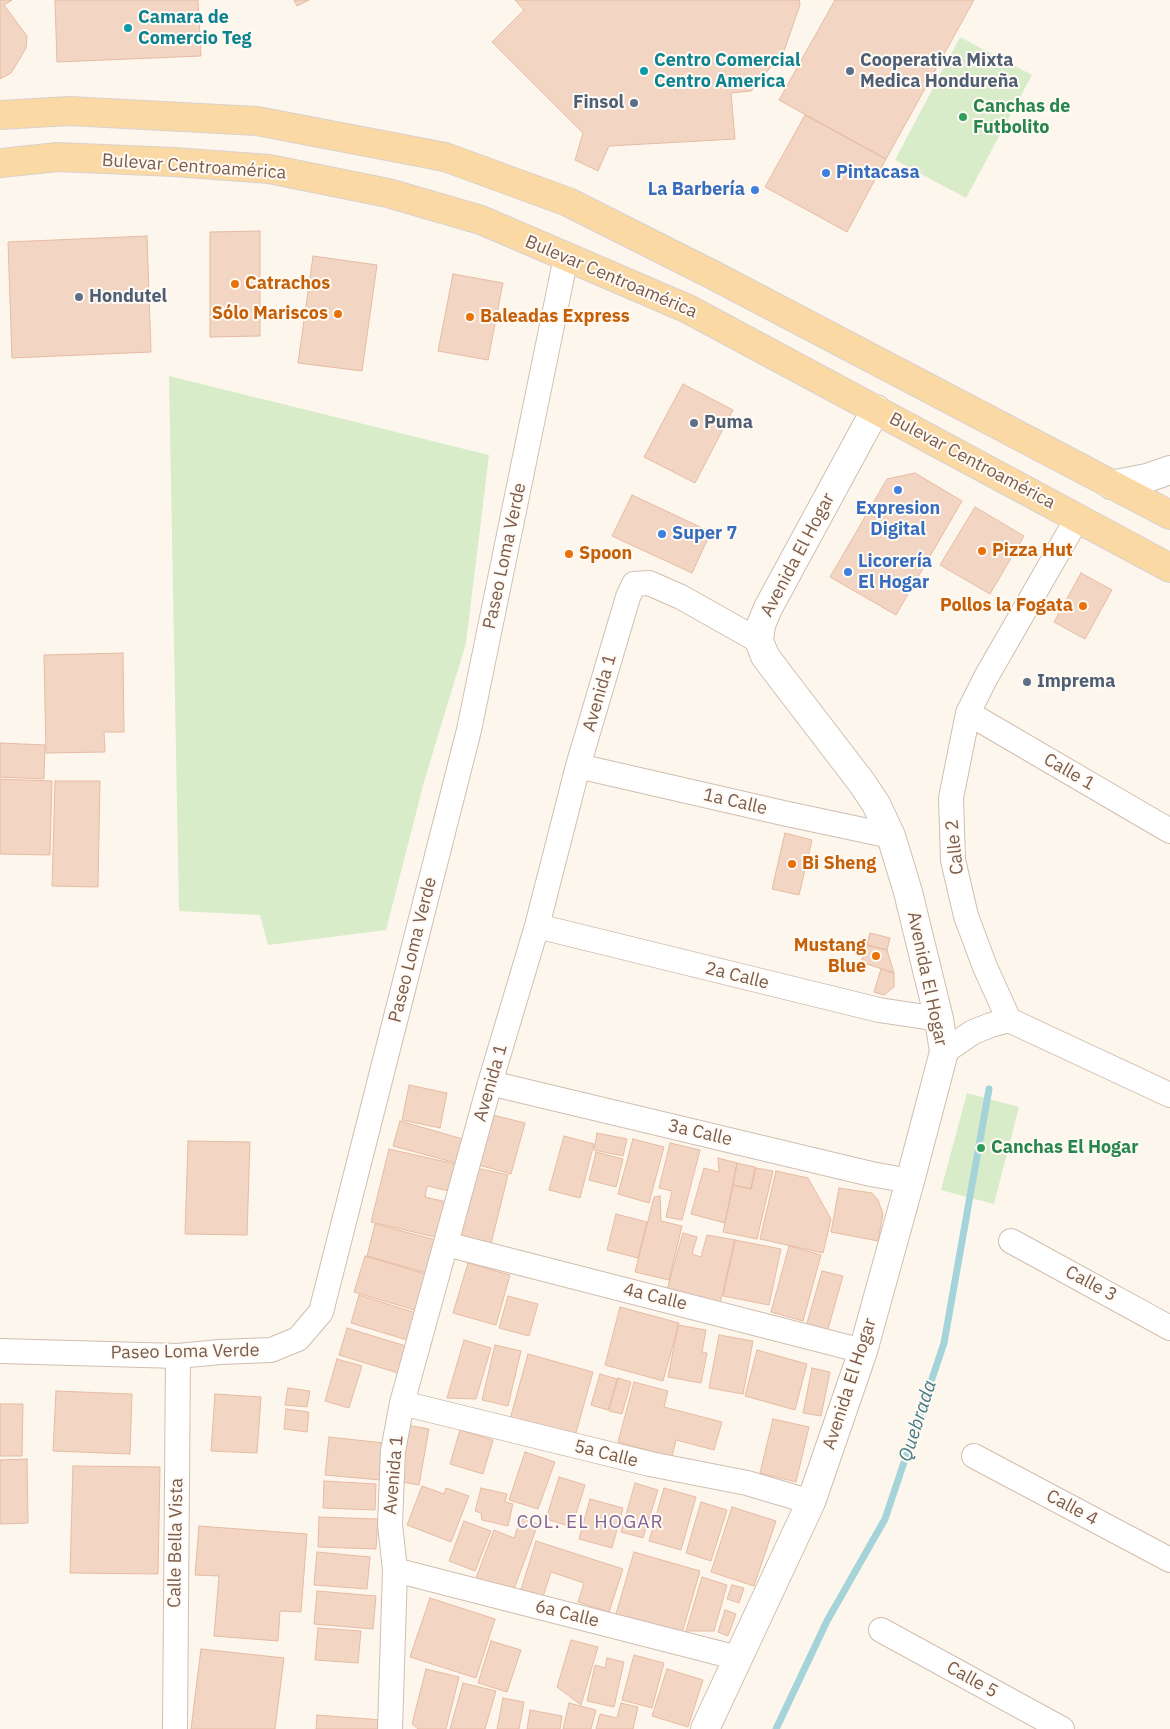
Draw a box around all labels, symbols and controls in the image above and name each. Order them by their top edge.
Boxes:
place label: Camara de Comercio Teg [138,7,252,50]
marker: Camara de Comercio Teg [122,22,134,34]
place label: Centro Comercial Centro America [654,50,800,92]
place label: Cooperativa Mixta Medica Hondureña [860,50,1019,92]
marker: Centro Comercial Centro America [638,65,650,77]
marker: Cooperativa Mixta Medica Hondureña [844,65,856,77]
place label: Finsol [573,92,624,114]
place label: Canchas de Futbolito [973,96,1070,138]
marker: Finsol [628,97,640,109]
marker: Canchas de Futbolito [957,111,969,123]
street label: Bulevar Centroamérica [101,150,287,184]
place label: Pintacasa [836,162,920,184]
marker: Pintacasa [820,167,832,179]
place label: La Barbería [648,179,745,201]
marker: La Barbería [749,184,761,196]
street label: Bulevar Centroamérica [522,231,700,323]
place label: Catrachos [245,273,330,295]
marker: Catrachos [229,278,241,290]
place label: Hondutel [89,286,167,308]
marker: Hondutel [73,291,85,303]
place label: Sólo Mariscos [212,303,328,325]
place label: Baleadas Express [480,306,630,328]
marker: Sólo Mariscos [332,308,344,320]
marker: Baleadas Express [464,311,476,323]
street label: Bulevar Centroamérica [885,408,1059,514]
place label: Puma [704,412,753,434]
marker: Puma [688,417,700,429]
street label: Paseo Loma Verde [479,481,531,631]
marker: Expresion Digital [892,484,904,496]
street label: Avenida El Hogar [756,489,840,621]
place label: Expresion Digital [856,498,940,540]
place label: Super 7 [672,523,737,545]
marker: Super 7 [656,528,668,540]
place label: Pizza Hut [992,540,1073,562]
place label: Spoon [579,543,632,565]
marker: Pizza Hut [976,545,988,557]
marker: Spoon [563,548,575,560]
place label: Licorería El Hogar [858,551,932,594]
marker: Licorería El Hogar [842,566,854,578]
place label: Pollos la Fogata [940,595,1073,617]
marker: Pollos la Fogata [1077,600,1089,612]
street label: Avenida 1 [579,652,621,734]
place label: Imprema [1037,671,1115,693]
marker: Imprema [1021,676,1033,688]
street label: Calle 1 [1040,749,1098,795]
street label: 1a Calle [701,784,769,820]
street label: Calle 2 [941,818,969,876]
place label: Bi Sheng [802,853,876,875]
marker: Bi Sheng [786,858,798,870]
street label: Paseo Loma Verde [385,875,441,1025]
street label: Avenida El Hogar [902,910,952,1048]
place label: Mustang Blue [794,935,866,978]
marker: Mustang Blue [870,950,882,962]
street label: 2a Calle [703,958,771,994]
street label: Avenida 1 [470,1042,512,1124]
street label: 3a Calle [666,1115,734,1151]
place label: Canchas El Hogar [991,1137,1139,1159]
marker: Canchas El Hogar [975,1142,987,1154]
street label: Calle 3 [1061,1261,1121,1307]
street label: 4a Calle [621,1279,689,1315]
street label: Avenida El Hogar [819,1316,881,1452]
street label: Paseo Loma Verde [110,1340,260,1364]
water label: Quebrada [894,1377,942,1465]
street label: Avenida 1 [380,1434,408,1516]
street label: 5a Calle [572,1436,640,1472]
street label: Calle Bella Vista [164,1478,188,1608]
street label: Calle 4 [1042,1485,1102,1531]
district label: COL. EL HOGAR [515,1512,665,1534]
street label: 6a Calle [533,1596,601,1632]
street label: Calle 5 [943,1657,1001,1703]

